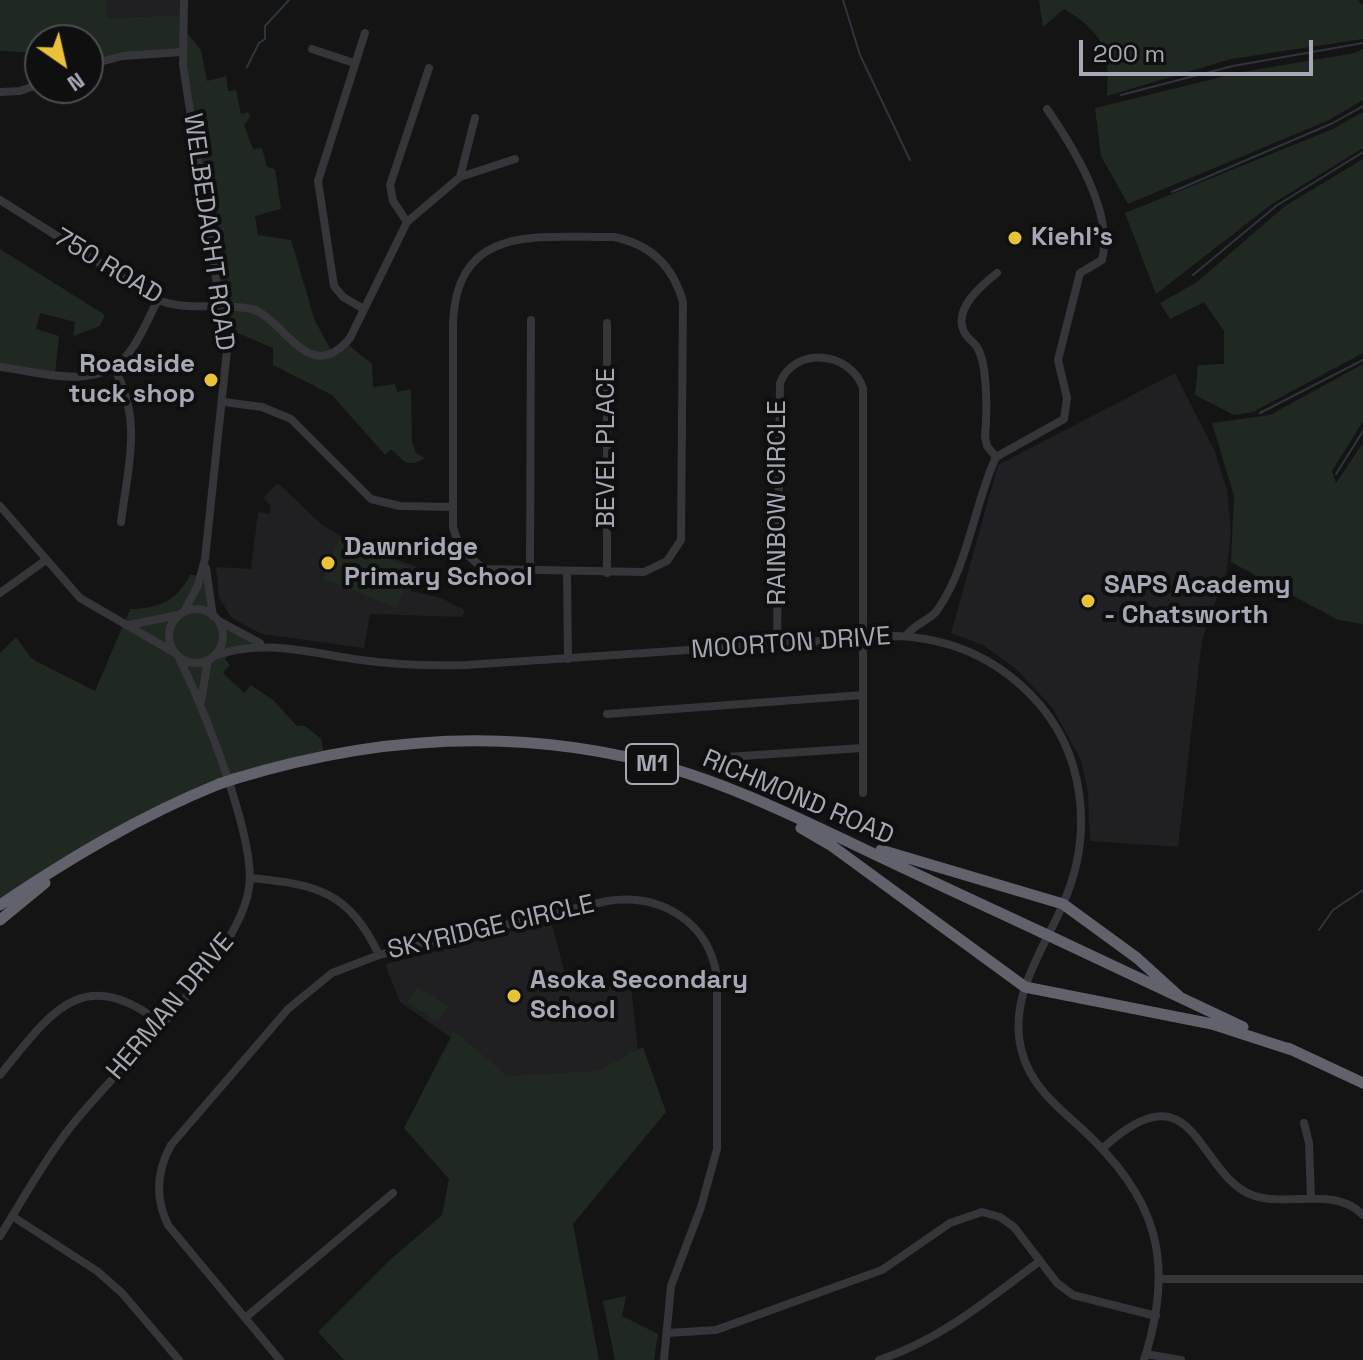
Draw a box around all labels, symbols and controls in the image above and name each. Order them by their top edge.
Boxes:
north arrow [24,24,104,104]
scale bar [1083,24,1317,74]
text: 200 m [1093,38,1165,69]
text: N [62,67,90,98]
street label: WELBEDACHT ROAD [176,111,240,353]
place label: Kiehl's [1031,222,1113,254]
street label: 750 ROAD [48,223,168,311]
marker: Kiehl's [1006,229,1024,247]
place label: Roadside tuck shop [68,349,195,410]
street label: BEVEL PLACE [591,368,623,528]
marker: Roadside tuck shop [202,371,220,389]
street label: RAINBOW CIRCLE [762,400,794,606]
place label: Dawnridge Primary School [344,532,533,594]
marker: Dawnridge Primary School [319,554,337,572]
place label: SAPS Academy - Chatsworth [1104,570,1290,632]
marker: SAPS Academy - Chatsworth [1079,592,1097,610]
street label: MOORTON DRIVE [690,621,892,667]
road number: M1 [626,744,678,784]
street label: RICHMOND ROAD [698,744,898,852]
street label: SKYRIDGE CIRCLE [385,889,597,967]
street label: HERMAN DRIVE [101,927,241,1087]
place label: Asoka Secondary School [530,965,748,1026]
marker: Asoka Secondary School [505,987,523,1005]

